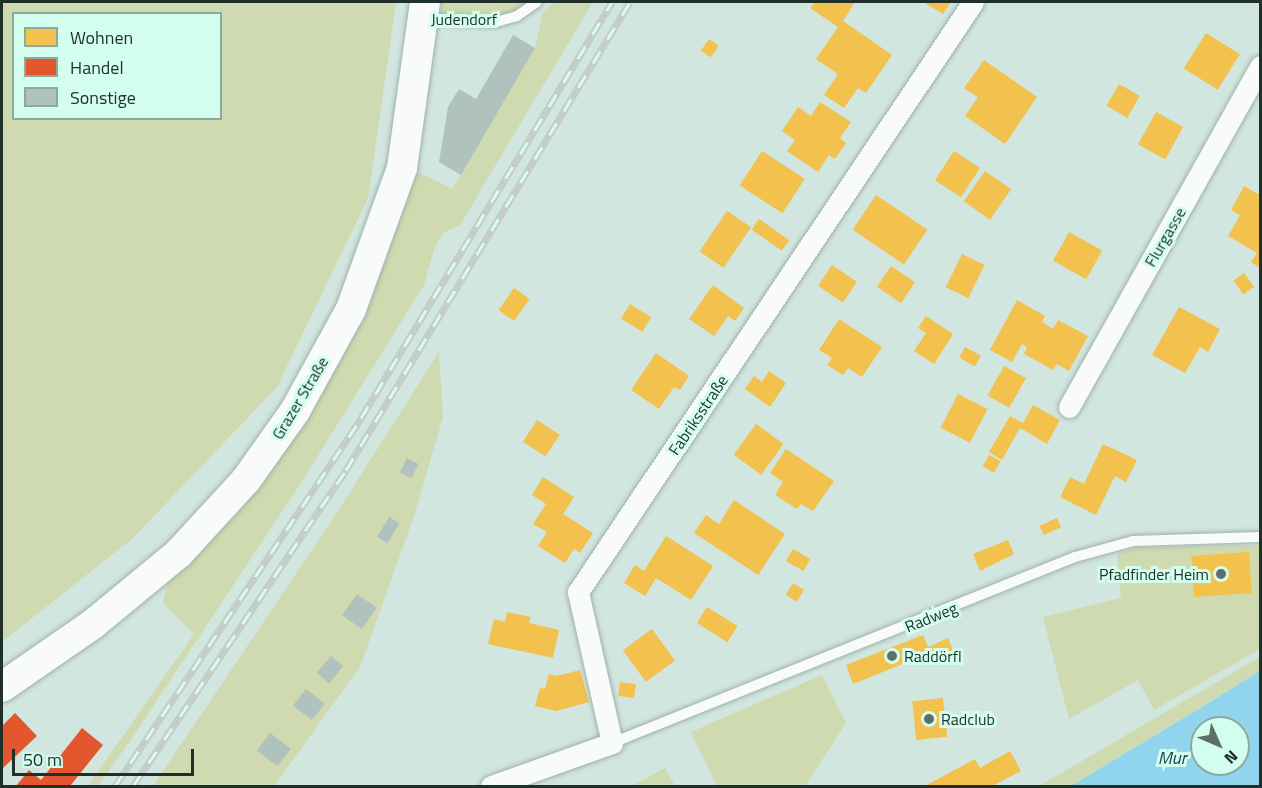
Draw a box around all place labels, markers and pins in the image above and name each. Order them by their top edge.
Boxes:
place label: Pfadfinder Heim [1099,564,1209,584]
marker: Pfadfinder Heim [1214,567,1228,581]
place label: Raddörfl [904,646,962,666]
marker: Raddörfl [885,649,899,663]
place label: Radclub [941,709,995,729]
marker: Radclub [922,712,936,726]

